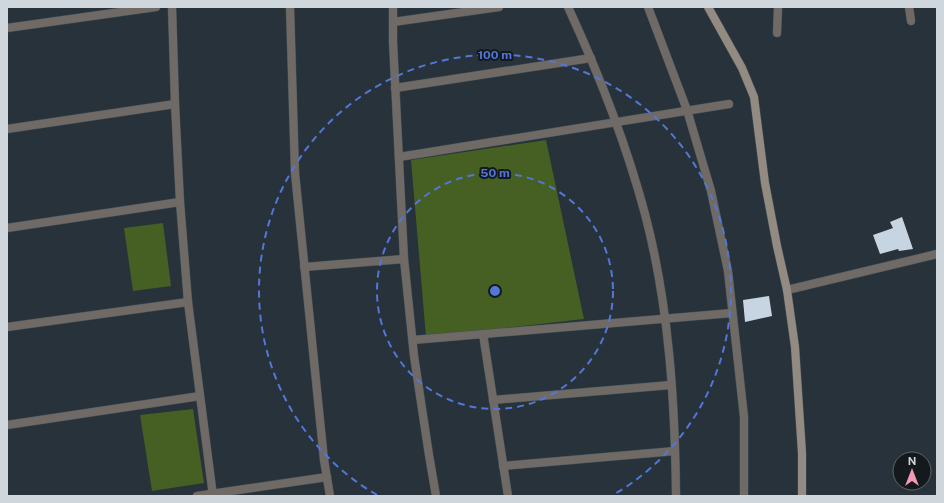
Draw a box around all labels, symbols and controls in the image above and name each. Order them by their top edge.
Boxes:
text: 100 m [478,48,512,62]
text: 50 m [480,166,510,180]
centre of rings [488,284,502,298]
north arrow [892,451,932,491]
text: N [908,455,916,467]

